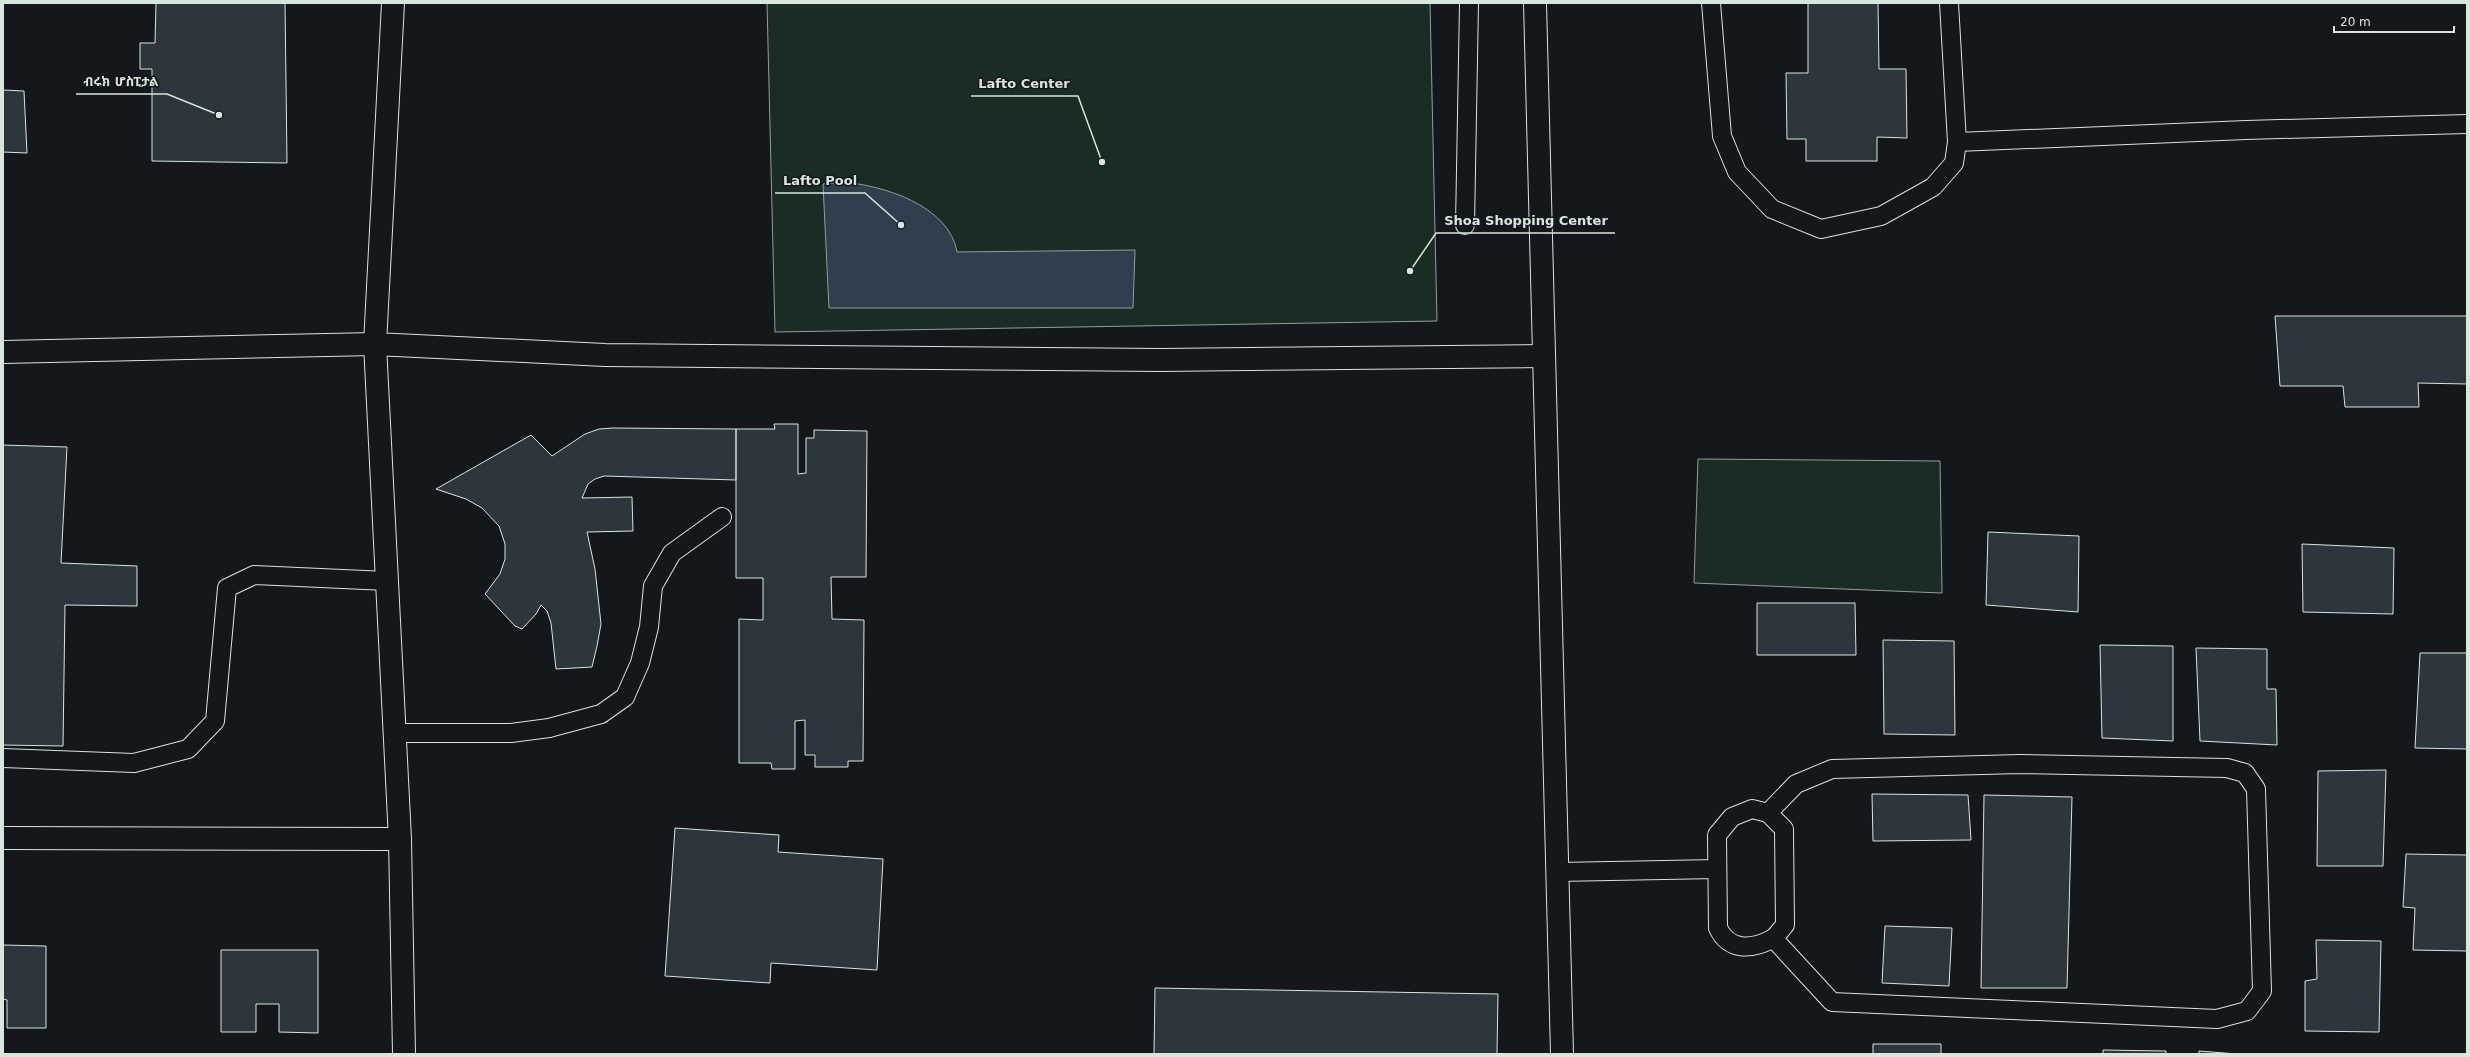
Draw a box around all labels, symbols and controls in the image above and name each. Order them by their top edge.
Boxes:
scale bar [2334,8,2454,34]
text: 20 m [2340,15,2371,29]
callout: ብሩክ ሆስፒታል [76,69,167,94]
callout: Lafto Center [971,71,1078,96]
text: ብሩክ ሆስፒታል [84,74,159,89]
text: Lafto Center [978,76,1070,91]
callout: Lafto Pool [775,168,865,193]
text: Lafto Pool [783,173,857,188]
callout: Shoa Shopping Center [1436,208,1615,233]
text: Shoa Shopping Center [1444,213,1608,228]

